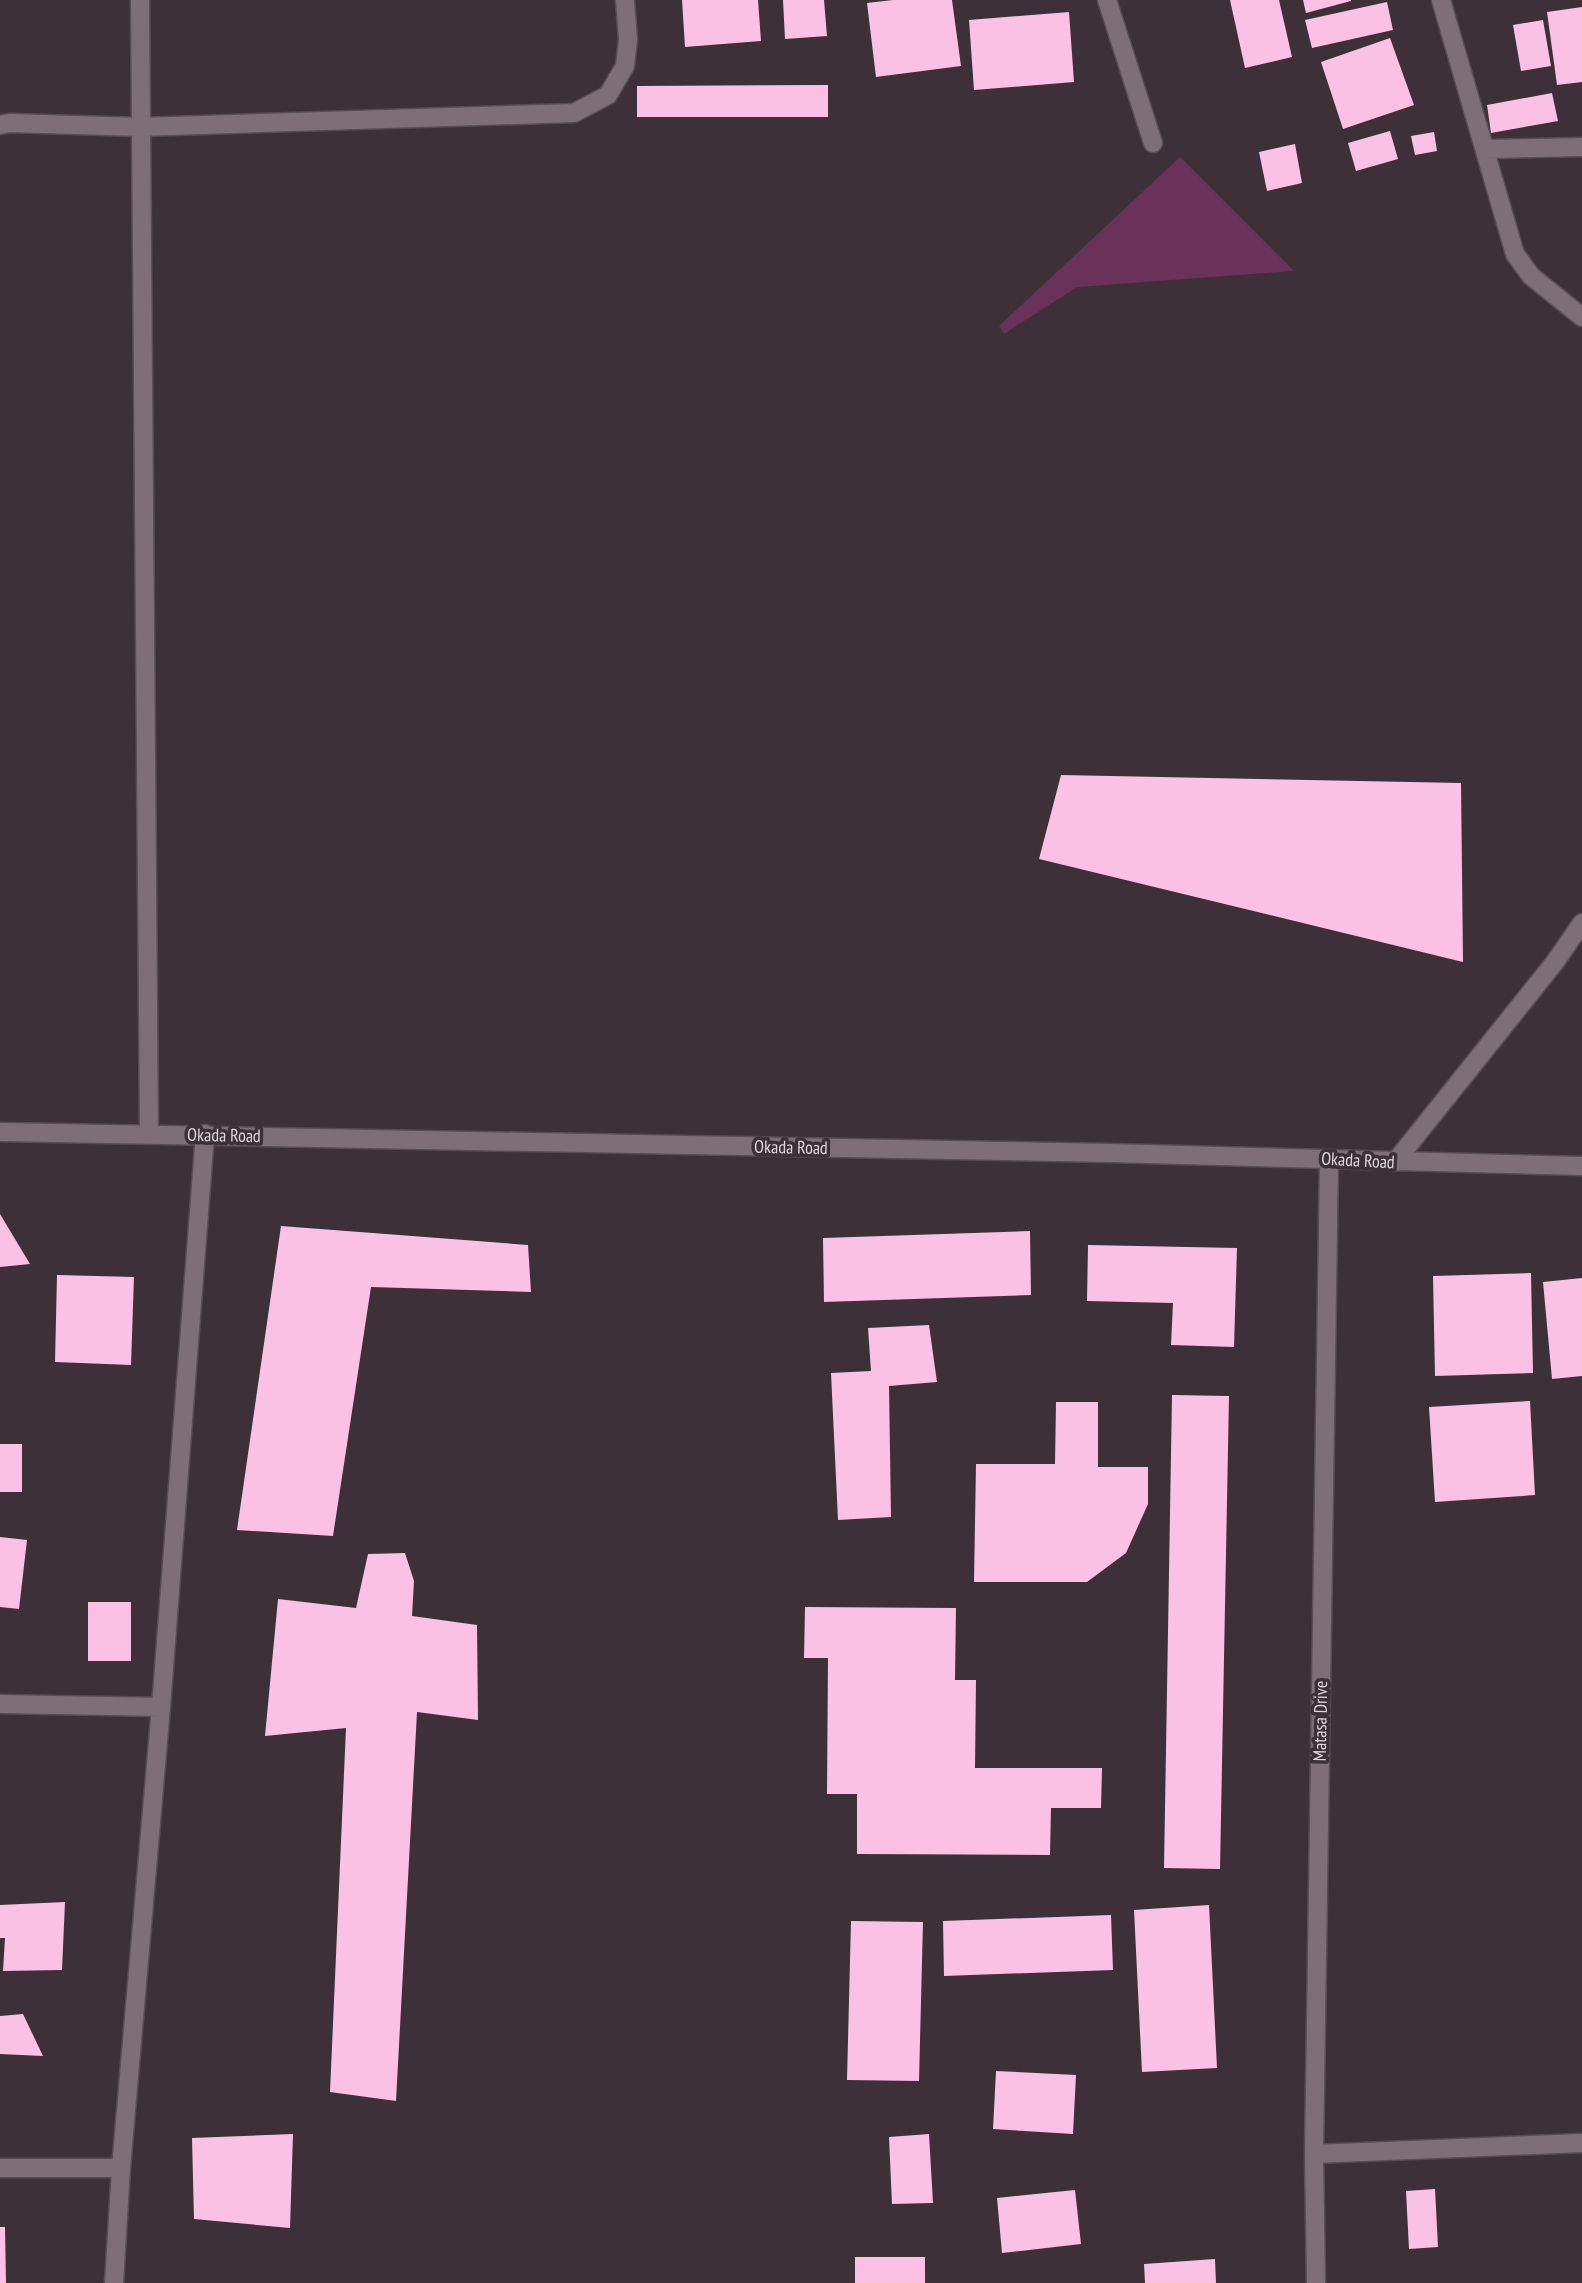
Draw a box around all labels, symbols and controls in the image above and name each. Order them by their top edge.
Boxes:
street label: Okada Road [187,1123,261,1147]
street label: Okada Road [754,1135,828,1159]
street label: Okada Road [1321,1147,1395,1173]
street label: Matasa Drive [1308,1680,1332,1762]

